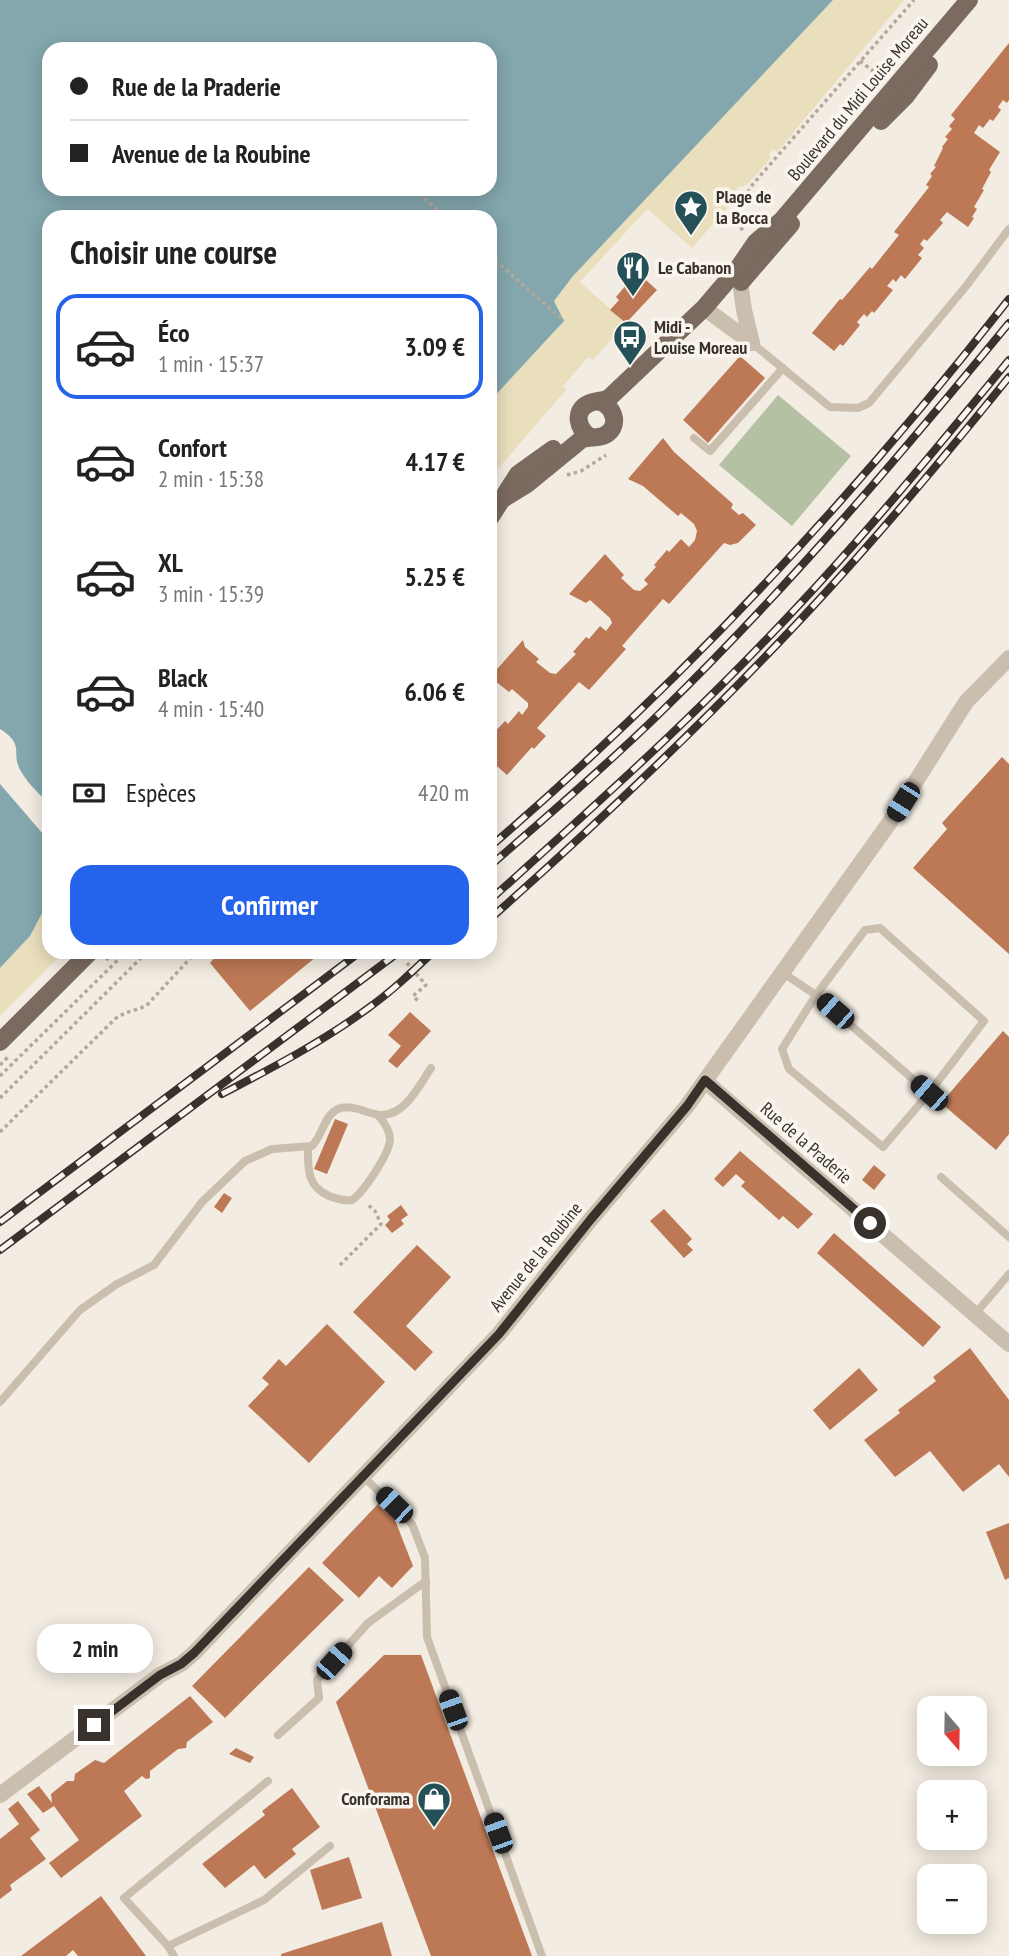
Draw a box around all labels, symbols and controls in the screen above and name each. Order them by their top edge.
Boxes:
street label: Boulevard du Midi Louise Moreau [782,12,933,185]
text: Rue de la Praderie [112,70,281,103]
text: Avenue de la Roubine [112,137,311,170]
place label: Plage de la Bocca [716,185,772,229]
place icon: Plage de la Bocca [672,188,710,237]
text: Choisir une course [70,231,277,273]
restaurant icon: Le Cabanon [614,249,652,298]
place label: Le Cabanon [658,256,731,279]
icon: car [74,315,137,378]
place label: Midi - Louise Moreau [654,315,747,359]
text: Éco [158,316,190,349]
bus stop icon: Midi - Louise Moreau [611,318,649,367]
text: 3.09 € [404,330,465,363]
text: 1 min · 15:37 [158,349,264,378]
icon: car [74,430,137,493]
text: Confort [158,431,227,464]
text: 4.17 € [406,445,465,478]
text: 2 min · 15:38 [158,464,264,493]
icon: car [74,545,137,608]
text: XL [158,546,183,579]
text: 5.25 € [404,560,465,593]
text: 3 min · 15:39 [158,579,264,608]
icon: car [74,660,137,723]
text: Black [158,661,208,694]
text: 6.06 € [404,675,465,708]
text: 4 min · 15:40 [158,694,264,723]
icon: cash [70,774,108,812]
text: Espèces [126,776,196,809]
text: 420 m [418,778,469,807]
car [883,779,924,825]
button: Confirmer [70,865,469,945]
car [813,989,858,1033]
car [907,1071,952,1115]
street label: Rue de la Praderie [756,1097,857,1188]
street label: Avenue de la Roubine [484,1197,587,1316]
route start [854,1207,886,1239]
car [372,1483,417,1527]
callout: 2 min [36,1624,152,1672]
text: 2 min [72,1634,118,1663]
car [313,1638,356,1684]
car [436,1687,471,1733]
north arrow [917,1696,987,1766]
map controls [917,1696,987,1934]
route end [78,1709,110,1741]
shop icon: Conforama [415,1780,453,1829]
button: + [917,1780,987,1850]
place label: Conforama [341,1787,410,1810]
car [481,1810,516,1856]
button: − [917,1864,987,1934]

